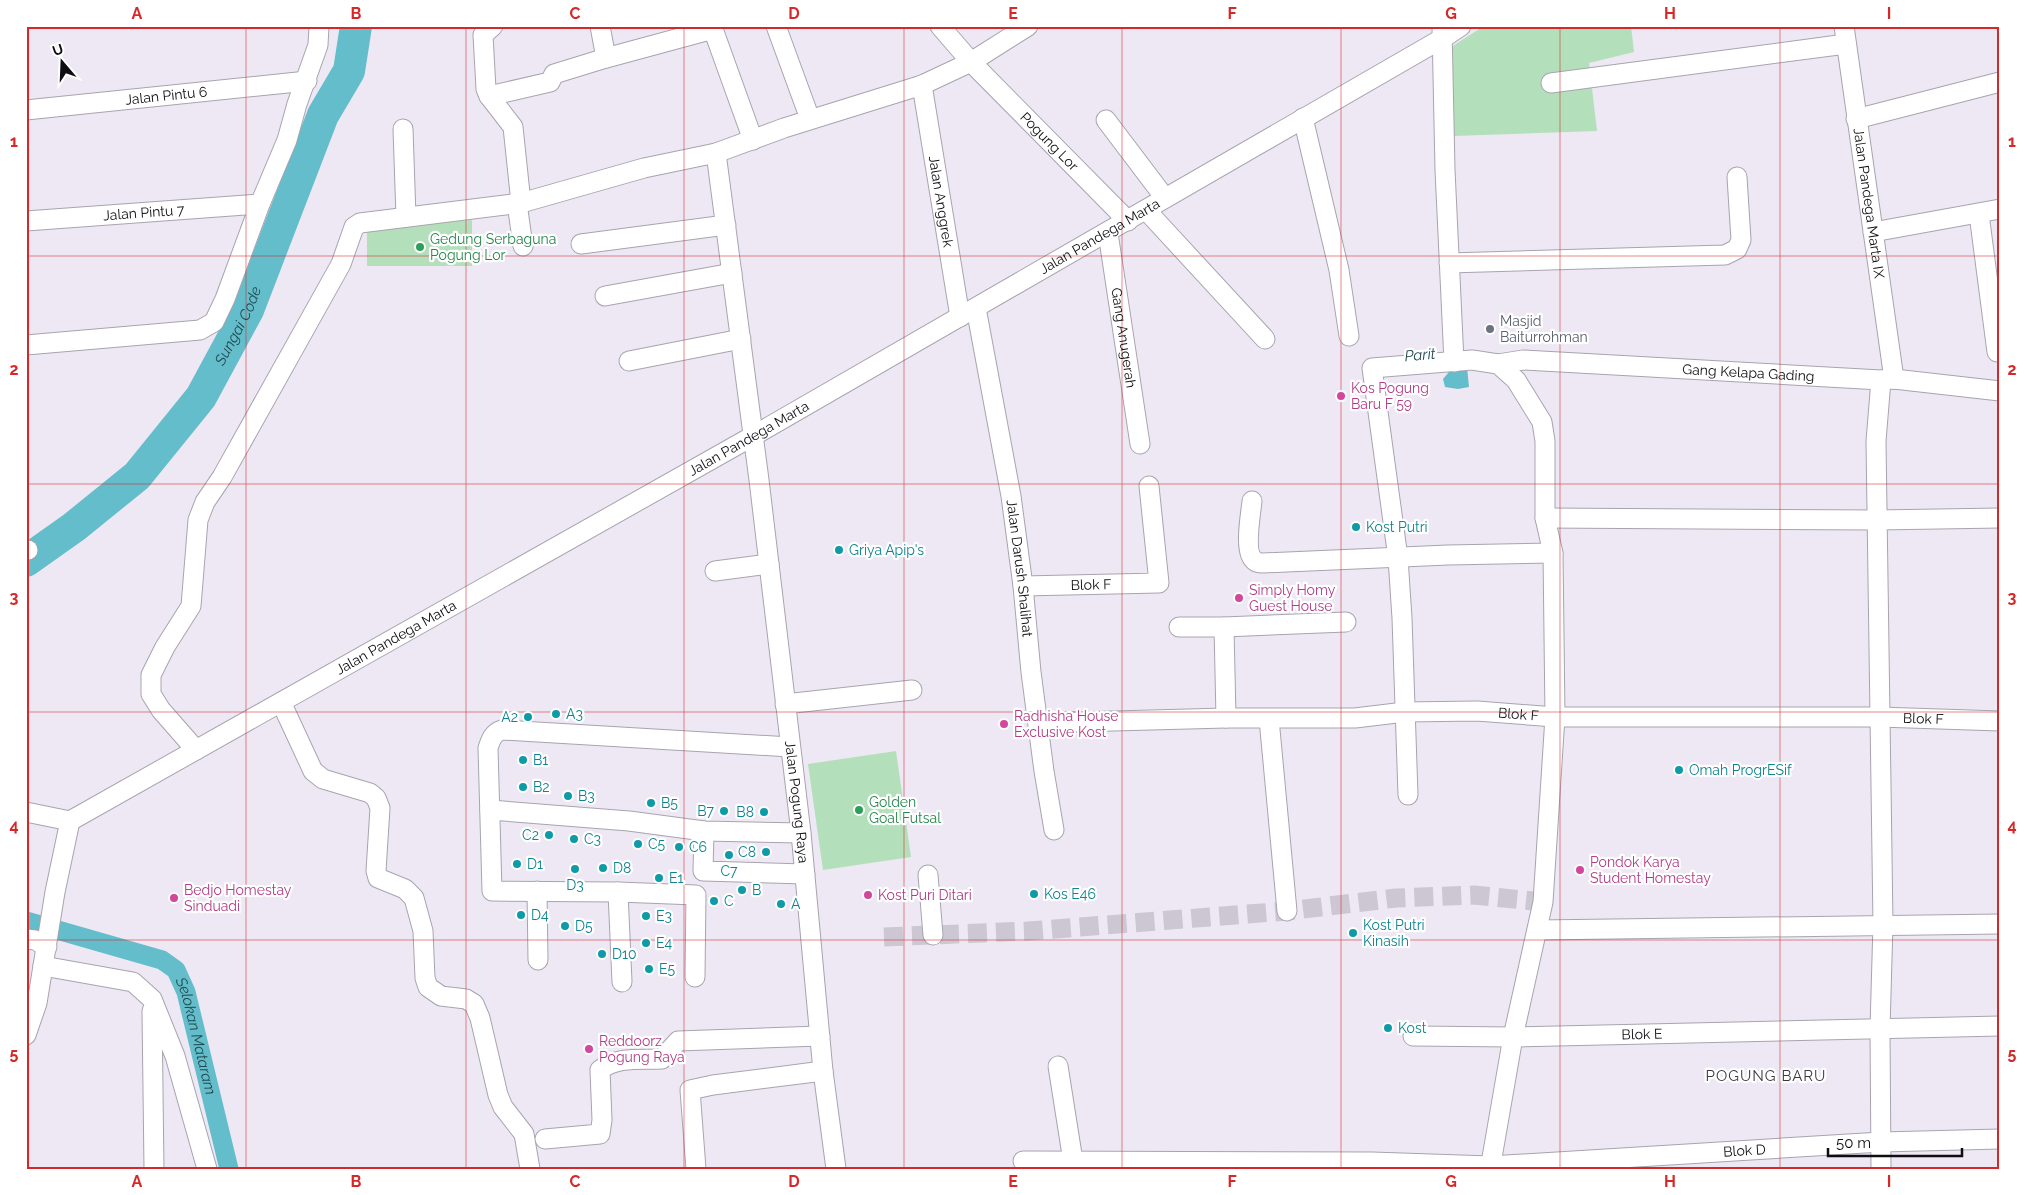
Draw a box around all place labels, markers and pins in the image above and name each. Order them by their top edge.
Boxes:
place label: Gedung Serbaguna Pogung Lor [430,231,556,263]
marker: Gedung Serbaguna Pogung Lor [414,241,426,253]
place label: Masjid Baiturrohman [1500,313,1588,345]
marker: Masjid Baiturrohman [1484,323,1496,335]
place label: Kos Pogung Baru F 59 [1351,380,1429,412]
marker: Kos Pogung Baru F 59 [1335,390,1347,402]
place label: Kost Putri [1366,519,1428,535]
marker: Kost Putri [1350,521,1362,533]
place label: Griya Apip's [849,542,924,558]
marker: Griya Apip's [833,544,845,556]
place label: Simply Homy Guest House [1249,582,1336,614]
marker: Simply Homy Guest House [1233,592,1245,604]
place label: A3 [566,706,583,722]
marker: A3 [550,708,562,720]
place label: Radhisha House Exclusive Kost [1014,708,1119,740]
place label: A2 [501,709,518,725]
marker: A2 [522,711,534,723]
marker: Radhisha House Exclusive Kost [998,718,1010,730]
place label: B1 [533,752,548,768]
marker: B1 [517,754,529,766]
place label: Omah ProgrESif [1689,762,1793,778]
marker: Omah ProgrESif [1673,764,1685,776]
place label: B2 [533,779,550,795]
marker: B2 [517,781,529,793]
place label: B3 [578,788,595,804]
marker: B3 [562,790,574,802]
place label: Golden Goal Futsal [869,794,941,826]
place label: B5 [661,795,678,811]
marker: B5 [645,797,657,809]
place label: B7 [697,803,714,819]
place label: B8 [736,804,754,820]
marker: Golden Goal Futsal [853,804,865,816]
marker: B7 [718,805,730,817]
marker: B8 [758,806,770,818]
place label: C2 [522,827,539,843]
marker: C2 [543,829,555,841]
place label: C3 [584,831,601,847]
marker: C3 [568,833,580,845]
place label: C5 [648,836,666,852]
marker: C5 [632,838,644,850]
place label: C6 [689,839,707,855]
marker: C6 [673,841,685,853]
place label: C8 [738,844,756,860]
marker: C8 [760,846,772,858]
marker: C7 [723,849,735,861]
place label: Pondok Karya Student Homestay [1590,854,1711,886]
place label: D1 [527,856,543,872]
marker: D1 [511,858,523,870]
place label: D8 [613,860,631,876]
marker: D8 [597,862,609,874]
marker: D3 [569,863,581,875]
place label: C7 [720,863,738,879]
marker: Pondok Karya Student Homestay [1574,864,1586,876]
place label: E1 [669,870,684,886]
marker: E1 [653,872,665,884]
place label: D3 [566,877,584,893]
place label: Bedjo Homestay Sinduadi [184,882,292,914]
place label: B [752,882,761,898]
marker: B [736,884,748,896]
place label: Kos E46 [1044,886,1096,902]
place label: Kost Puri Ditari [878,887,972,903]
marker: Kos E46 [1028,888,1040,900]
marker: Kost Puri Ditari [862,889,874,901]
marker: Bedjo Homestay Sinduadi [168,892,180,904]
place label: C [724,893,734,909]
marker: C [708,895,720,907]
place label: A [791,896,801,912]
marker: A [775,898,787,910]
place label: D4 [531,907,549,923]
place label: E3 [656,908,672,924]
marker: D4 [515,909,527,921]
marker: E3 [640,910,652,922]
place label: Kost Putri Kinasih [1363,917,1425,949]
place label: D5 [575,918,593,934]
marker: D5 [559,920,571,932]
marker: Kost Putri Kinasih [1347,927,1359,939]
place label: E4 [656,935,673,951]
marker: E4 [640,937,652,949]
place label: D10 [612,946,637,962]
marker: D10 [596,948,608,960]
place label: E5 [659,961,676,977]
marker: E5 [643,963,655,975]
place label: Kost [1398,1020,1427,1036]
marker: Kost [1382,1022,1394,1034]
place label: Reddoorz Pogung Raya [599,1033,685,1065]
marker: Reddoorz Pogung Raya [583,1043,595,1055]

